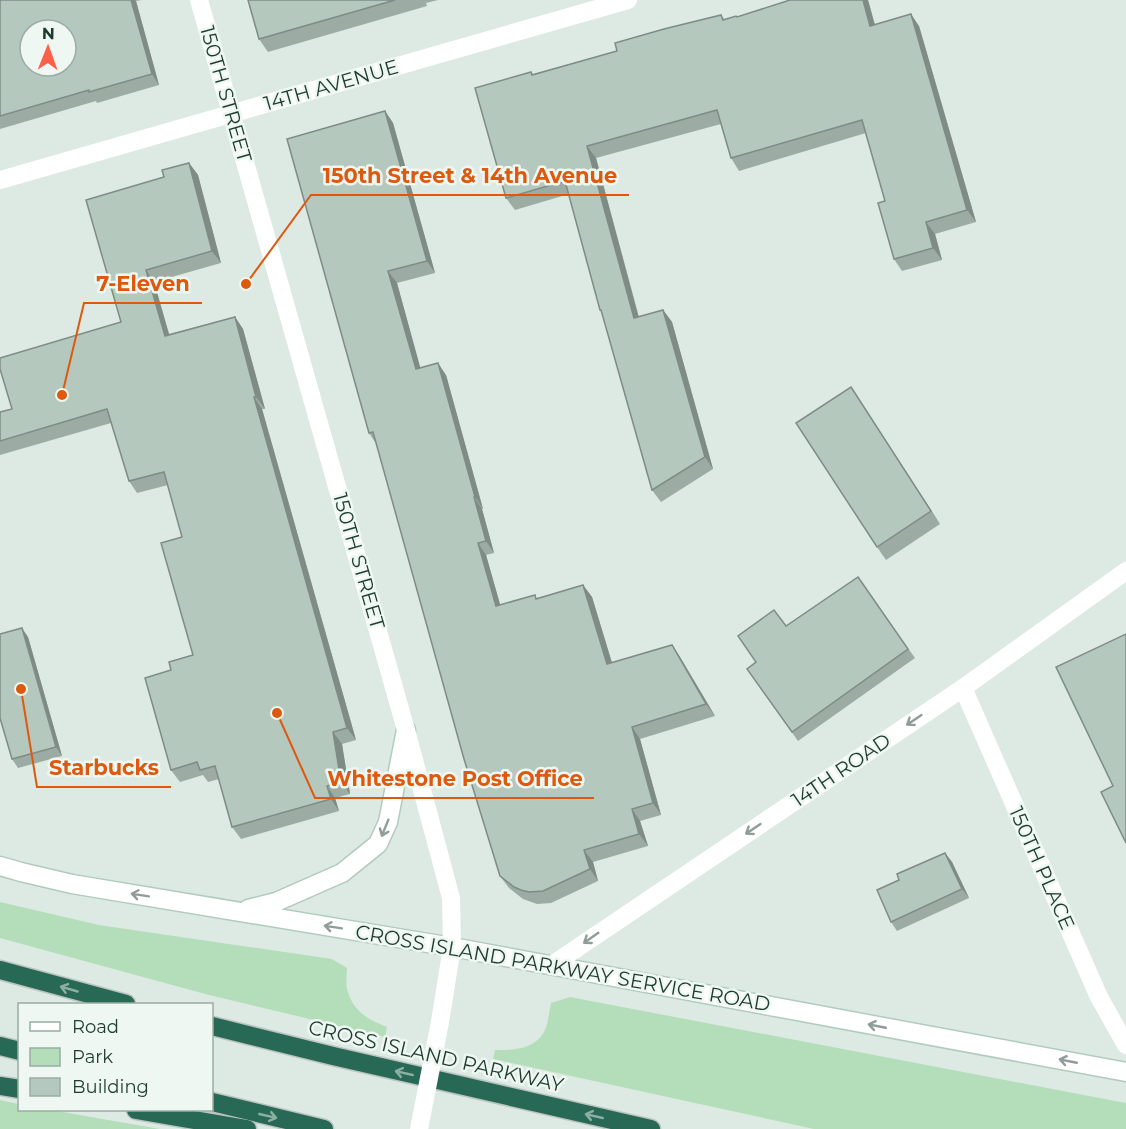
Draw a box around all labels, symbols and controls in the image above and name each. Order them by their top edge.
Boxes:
north arrow [18,18,78,78]
street label: 150TH STREET [195,23,257,165]
text: N [42,24,55,43]
street label: 14TH AVENUE [261,54,401,116]
callout: 150th Street & 14th Avenue [311,156,629,195]
text: 150th Street & 14th Avenue [323,163,617,188]
callout: 7-Eleven [84,264,202,303]
text: 7-Eleven [96,271,190,296]
street label: 150TH STREET [328,490,390,632]
one-way arrow [907,714,923,726]
street label: 14TH ROAD [787,728,895,812]
callout: Starbucks [37,748,171,787]
text: Starbucks [49,755,159,780]
callout: Whitestone Post Office [315,759,594,798]
text: Whitestone Post Office [327,766,583,791]
street label: 150TH PLACE [1004,803,1080,933]
one-way arrow [379,819,390,837]
one-way arrow [744,823,761,836]
one-way arrow [131,890,150,901]
street label: CROSS ISLAND PARKWAY SERVICE ROAD [354,920,772,1016]
one-way arrow [323,921,343,932]
one-way arrow [583,932,600,944]
one-way arrow [60,983,79,994]
legend [18,1003,213,1111]
street label: CROSS ISLAND PARKWAY [306,1015,566,1097]
text: Road [72,1016,119,1038]
one-way arrow [867,1020,887,1031]
text: Park [72,1046,113,1068]
one-way arrow [1059,1056,1079,1067]
one-way arrow [394,1066,413,1078]
text: Building [72,1076,149,1098]
one-way arrow [258,1110,277,1122]
one-way arrow [585,1110,604,1121]

